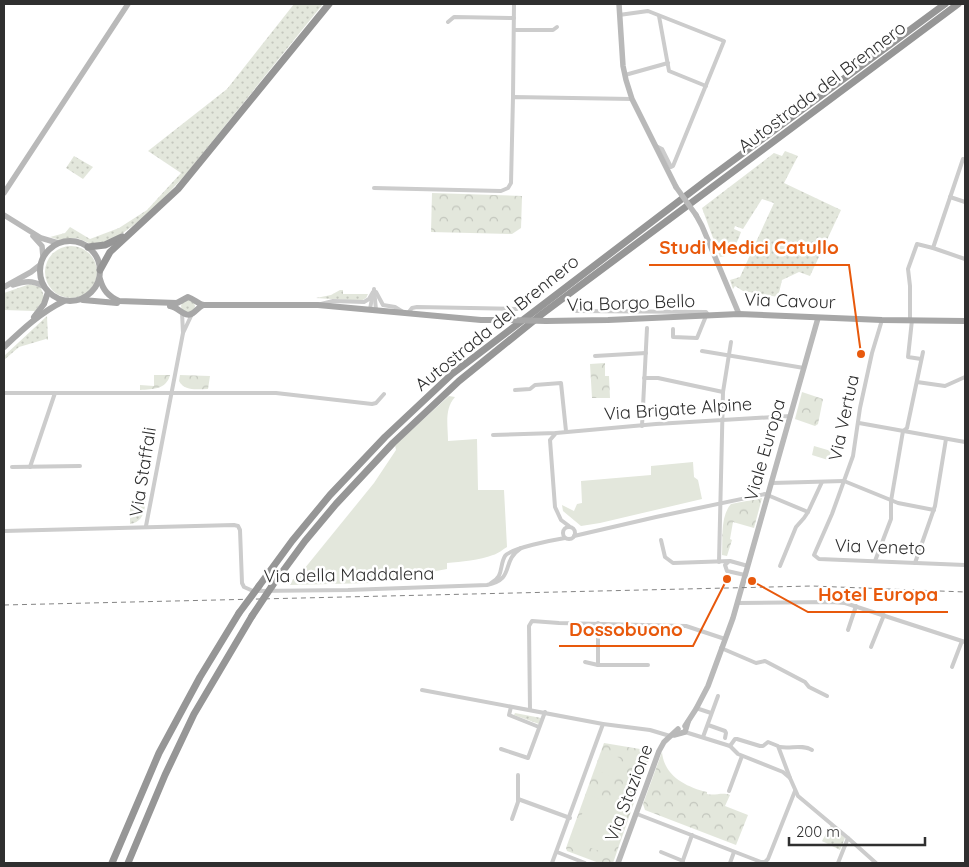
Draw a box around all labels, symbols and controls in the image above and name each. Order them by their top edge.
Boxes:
street label: Autostrada del Brennero [733,16,910,157]
callout: Studi Medici Catullo [649,231,849,265]
text: Studi Medici Catullo [659,235,839,259]
street label: Autostrada del Brennero [410,249,583,396]
street label: Via Cavour [744,287,836,314]
street label: Via Borgo Bello [566,289,696,316]
street label: Via Vertua [823,373,864,463]
street label: Via Brigate Alpine [603,392,753,425]
street label: Viale Europa [739,396,790,504]
street label: Via Staffali [124,425,161,518]
street label: Via Veneto [834,533,926,560]
street label: Via della Maddalena [263,562,435,587]
callout: Hotel Europa [808,578,948,612]
text: Hotel Europa [818,582,938,606]
callout: Dossobuono [559,612,693,646]
text: Dossobuono [569,617,683,641]
street label: Via Stazione [599,741,658,845]
scale bar [789,814,925,846]
text: 200 m [796,822,840,841]

